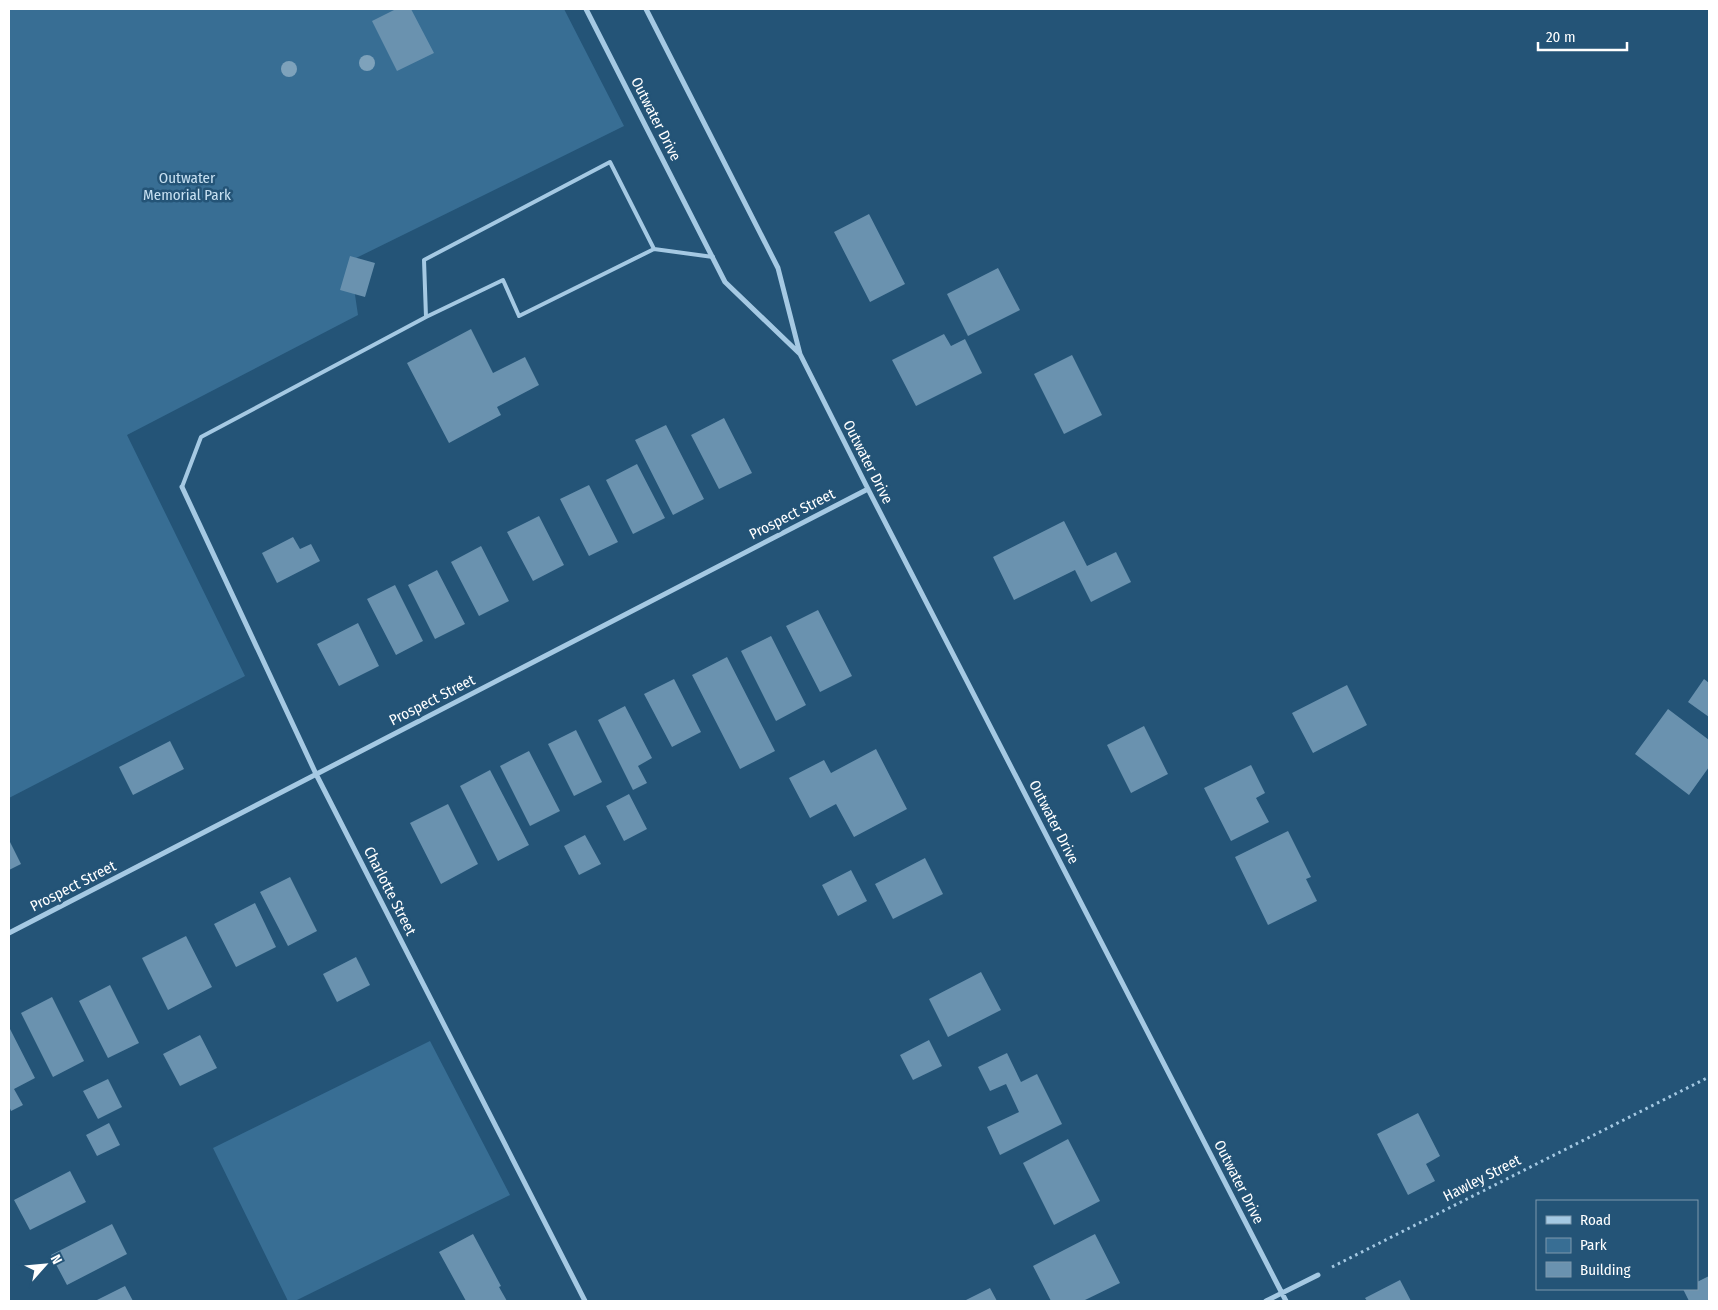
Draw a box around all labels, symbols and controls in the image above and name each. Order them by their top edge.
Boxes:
scale bar [1538,20,1627,52]
text: 20 m [1546,28,1576,46]
street label: Outwater Drive [627,74,685,164]
park label: Outwater Memorial Park [143,169,231,204]
street label: Outwater Drive [839,417,897,507]
street label: Prospect Street [746,485,838,543]
street label: Prospect Street [386,671,478,729]
street label: Outwater Drive [1025,777,1083,867]
street label: Charlotte Street [360,844,420,938]
street label: Prospect Street [27,857,119,915]
street label: Outwater Drive [1210,1137,1268,1227]
street label: Hawley Street [1440,1151,1524,1205]
legend [1536,1200,1698,1290]
text: Road [1580,1211,1611,1229]
text: Park [1580,1236,1607,1254]
north arrow [20,1240,70,1290]
text: N [47,1252,66,1267]
text: Building [1580,1261,1631,1279]

